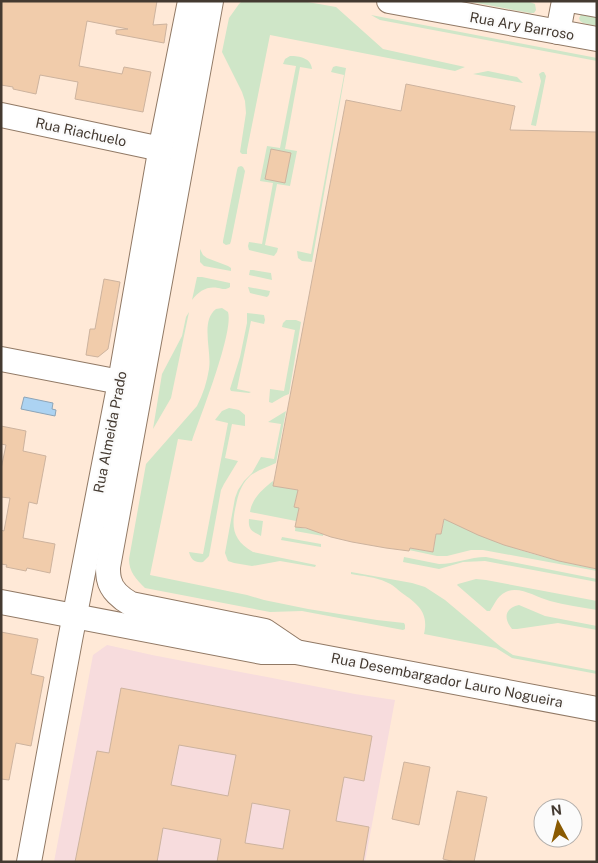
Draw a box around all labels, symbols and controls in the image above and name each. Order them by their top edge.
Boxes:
street label: Rua Ary Barroso [468,9,576,43]
street label: Rua Riachuelo [34,115,128,149]
street label: Rua Almeida Prado [90,370,130,494]
street label: Rua Desembargador Lauro Nogueira [330,650,564,710]
north arrow [533,798,583,848]
text: N [550,801,563,819]

